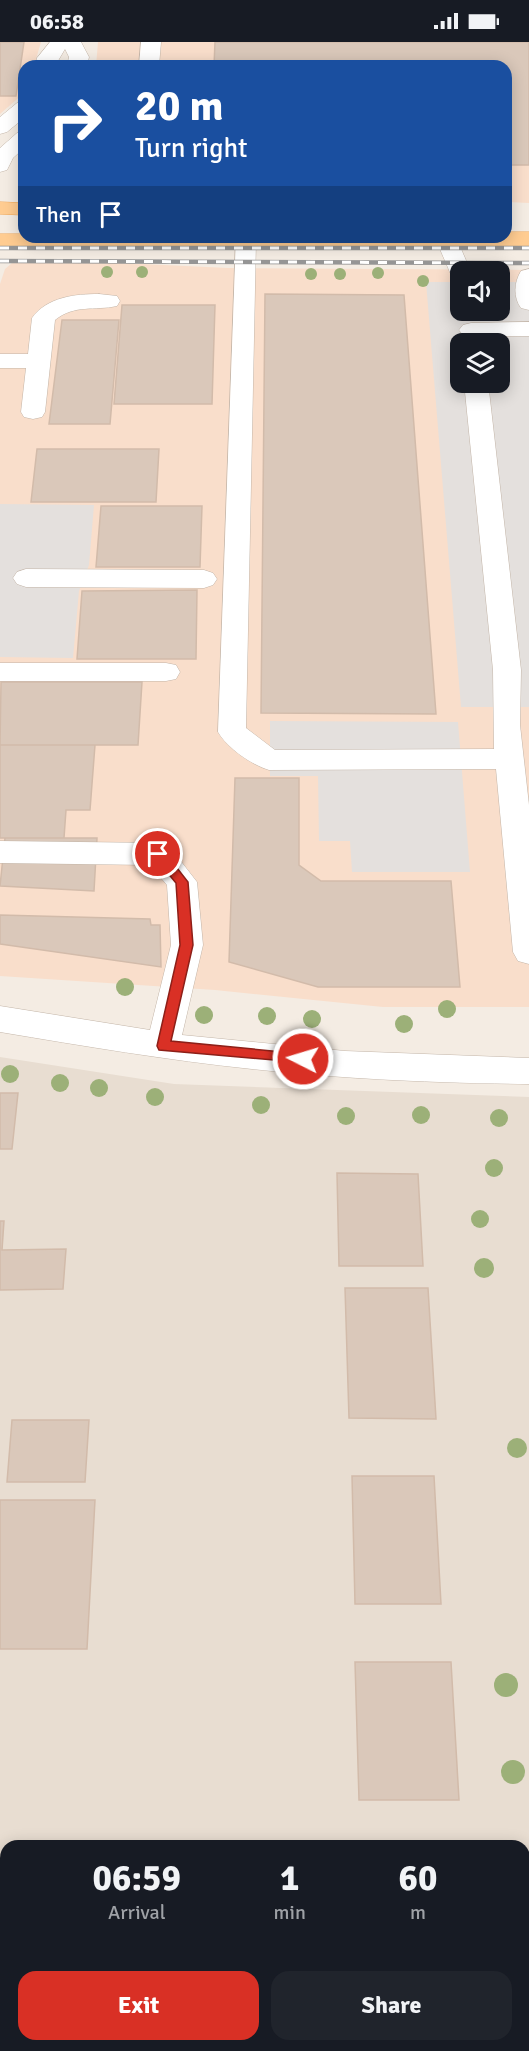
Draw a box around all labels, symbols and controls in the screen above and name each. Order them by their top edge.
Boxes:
text: 06:58 [30,8,84,35]
text: 20 m [135,81,224,132]
icon: right [36,84,114,162]
text: Turn right [135,132,248,165]
icon: arrive [94,198,127,231]
text: Then [36,201,82,228]
map controls [450,261,510,393]
button: sound [450,261,510,321]
button: layers [450,333,510,393]
pin [132,828,183,879]
icon: arrive [141,837,174,870]
position arrow [271,1027,335,1091]
text: 06:59 [93,1856,181,1901]
text: 1 [280,1856,299,1901]
text: 60 [398,1856,437,1901]
text: Arrival [108,1900,166,1925]
text: min [274,1900,306,1925]
text: m [410,1900,426,1925]
button: Exit [18,1971,259,2040]
button: Share [271,1971,512,2040]

